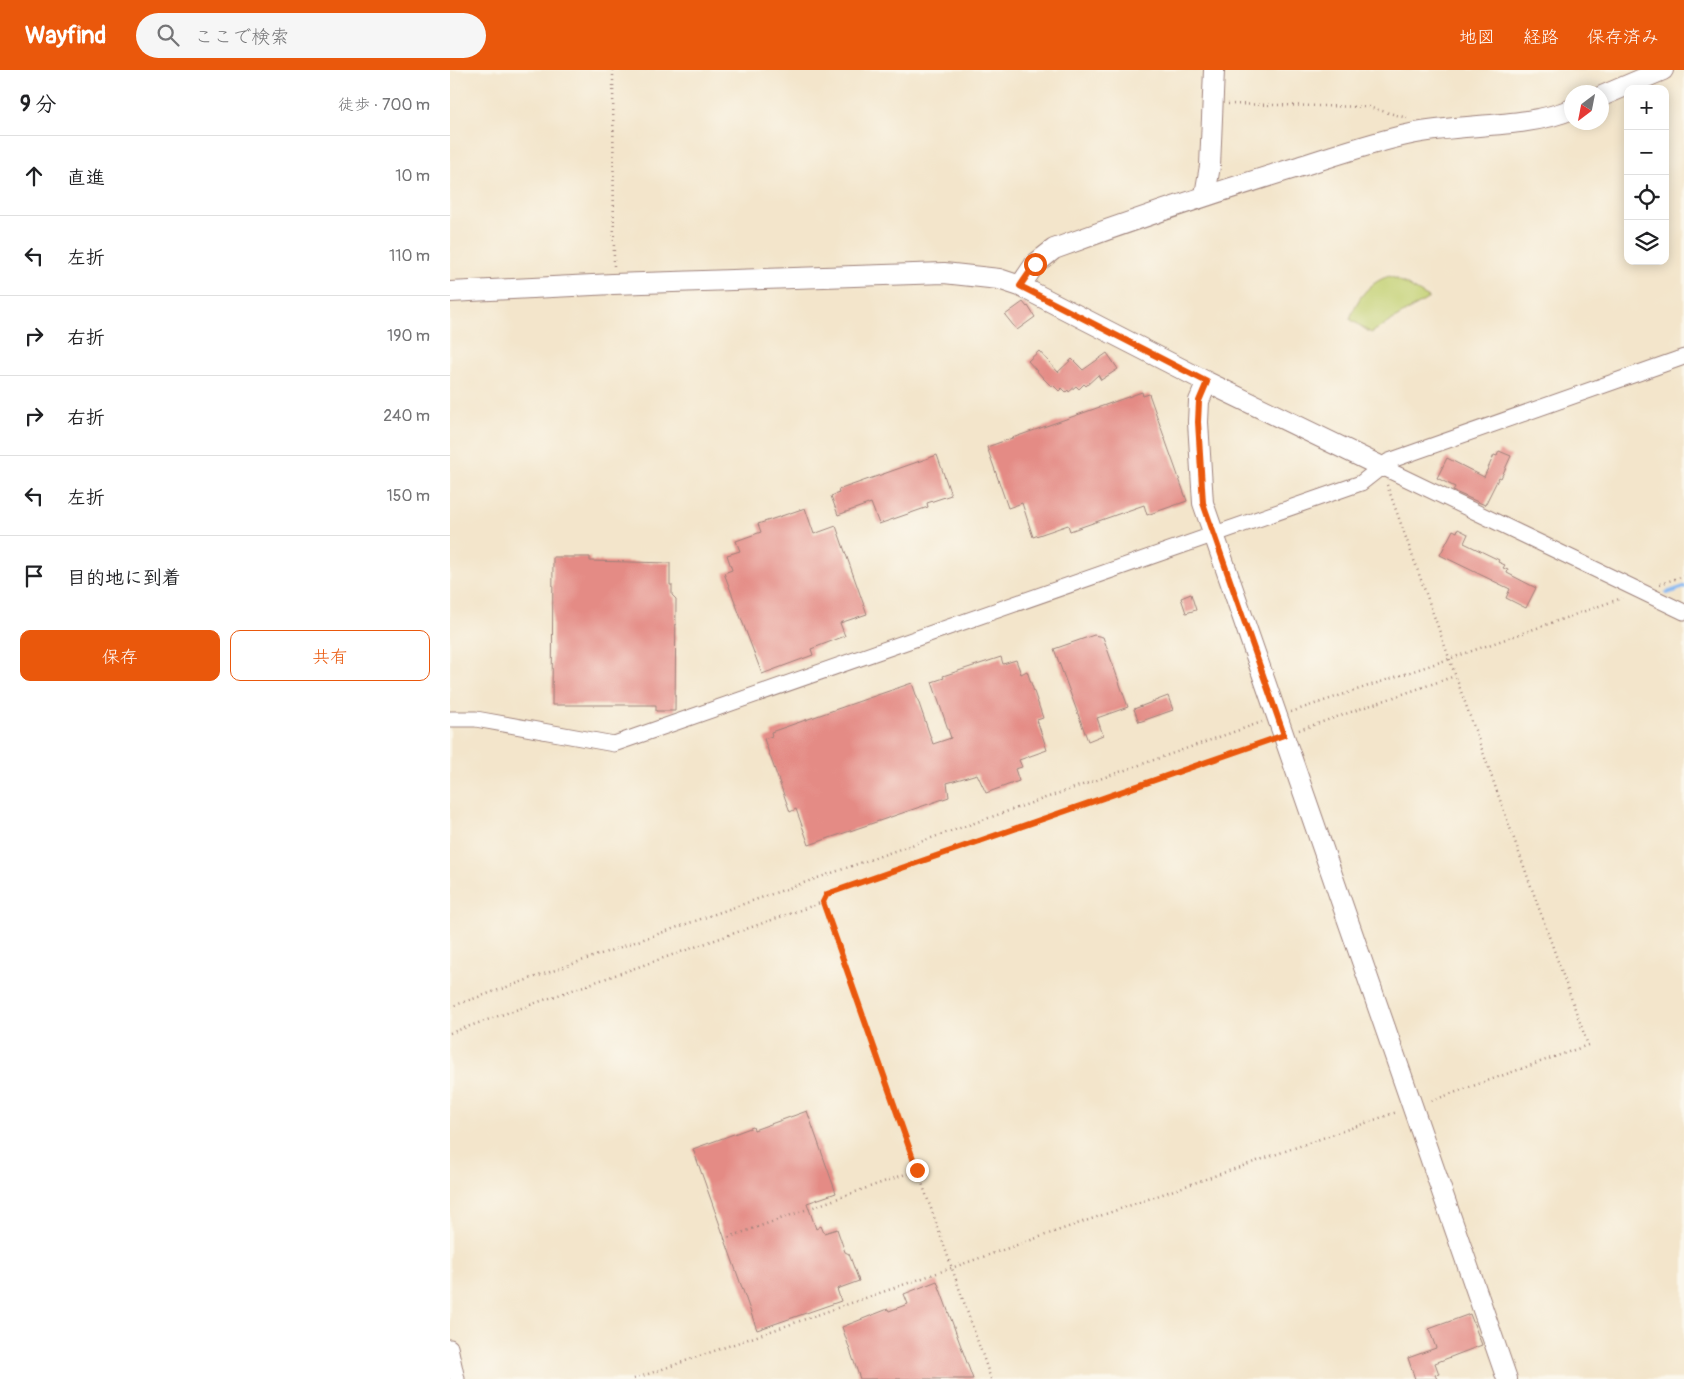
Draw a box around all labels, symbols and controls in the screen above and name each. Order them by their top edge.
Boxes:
search box [136,13,486,58]
text: Wayfind [25,21,106,50]
icon: search [154,21,182,49]
text: ここで検索 [194,25,289,49]
text: 地図 [1459,26,1495,49]
text: 経路 [1523,26,1559,49]
text: 保存済み [1587,26,1659,49]
north arrow [1564,85,1609,130]
map controls [1624,85,1669,265]
button: + [1624,85,1669,130]
text: 9 分 [20,91,56,118]
text: 徒歩 · 700 m [338,95,430,115]
button: − [1624,130,1669,175]
icon: ahead [20,162,48,190]
text: 直進 [67,166,105,190]
text: 10 m [395,166,430,186]
button: locate [1624,175,1669,220]
button: layers [1624,220,1669,265]
icon: left [20,242,48,270]
text: 左折 [67,246,105,270]
text: 110 m [389,246,430,266]
route start [1024,253,1047,276]
icon: right [20,322,48,350]
text: 右折 [67,326,105,350]
text: 190 m [387,326,430,346]
icon: right [20,402,48,430]
text: 右折 [67,406,105,430]
text: 240 m [383,406,430,426]
icon: left [20,482,48,510]
text: 左折 [67,486,105,510]
text: 150 m [386,486,430,506]
icon: arrive [20,562,48,590]
text: 目的地に到着 [67,566,181,590]
button: 保存 [20,630,220,681]
button: 共有 [230,630,430,681]
route end [906,1159,929,1182]

